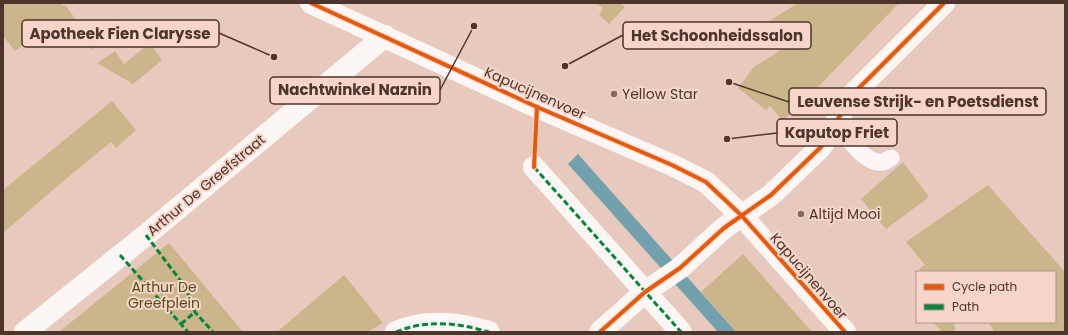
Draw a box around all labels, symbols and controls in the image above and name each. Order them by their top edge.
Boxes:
callout: Apotheek Fien Clarysse [22,20,219,47]
callout: Het Schoonheidssalon [623,22,811,49]
text: Apotheek Fien Clarysse [29,23,211,44]
text: Het Schoonheidssalon [631,25,803,46]
street label: Kapucijnenvoer [481,62,589,124]
callout: Nachtwinkel Naznin [270,77,440,104]
text: Nachtwinkel Naznin [278,79,432,100]
place label: Yellow Star [622,84,698,104]
callout: Leuvense Strijk- en Poetsdienst [789,88,1046,115]
marker: Yellow Star [609,89,619,99]
text: Leuvense Strijk- en Poetsdienst [797,91,1039,112]
callout: Kaputop Friet [777,119,897,146]
text: Kaputop Friet [785,122,889,143]
street label: Arthur De Greefstraat [143,130,269,240]
place label: Altijd Mooi [809,204,881,224]
marker: Altijd Mooi [796,209,806,219]
street label: Kapucijnenvoer [766,228,852,324]
legend [916,271,1056,323]
park label: Arthur De Greefplein [128,277,200,313]
text: Cycle path [952,278,1017,295]
text: Path [952,298,979,315]

